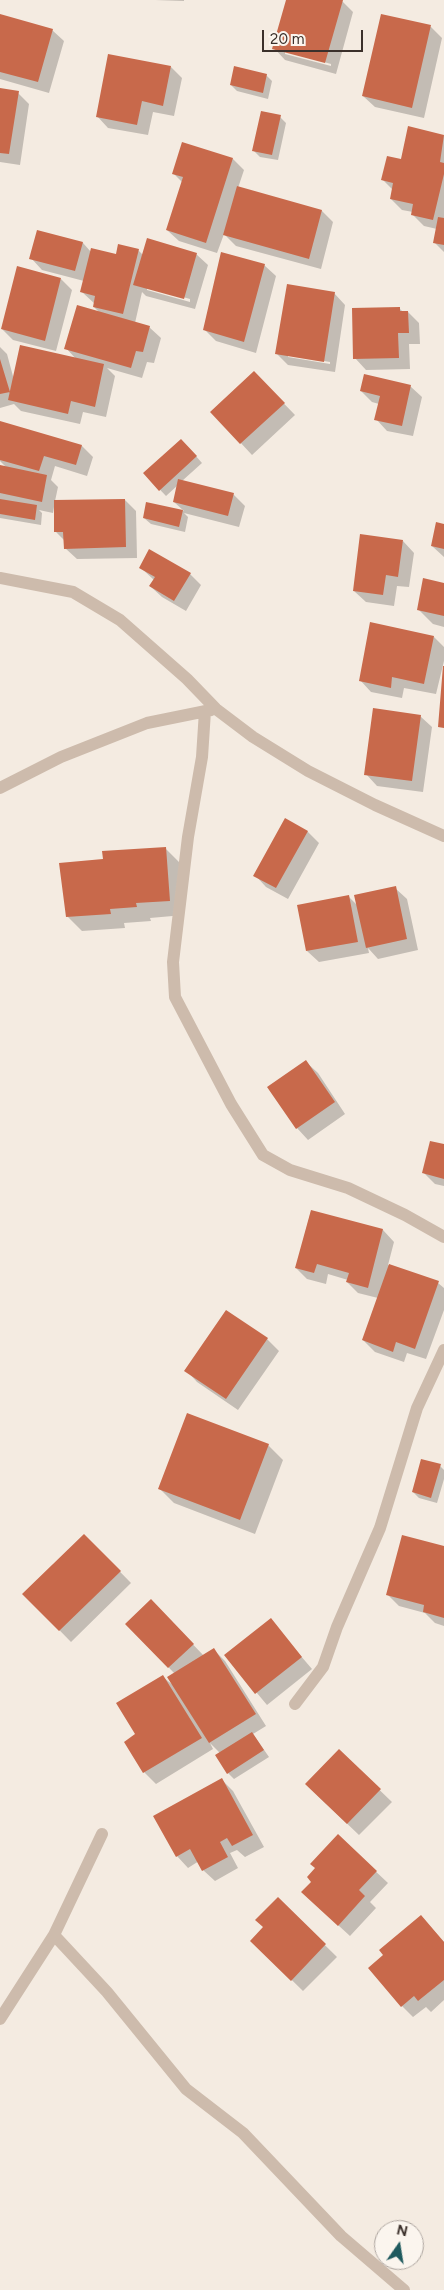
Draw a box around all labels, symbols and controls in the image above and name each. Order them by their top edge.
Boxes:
scale bar [264,20,365,52]
text: 20 m [270,30,304,48]
north arrow [374,2220,424,2270]
text: N [395,2221,409,2240]

